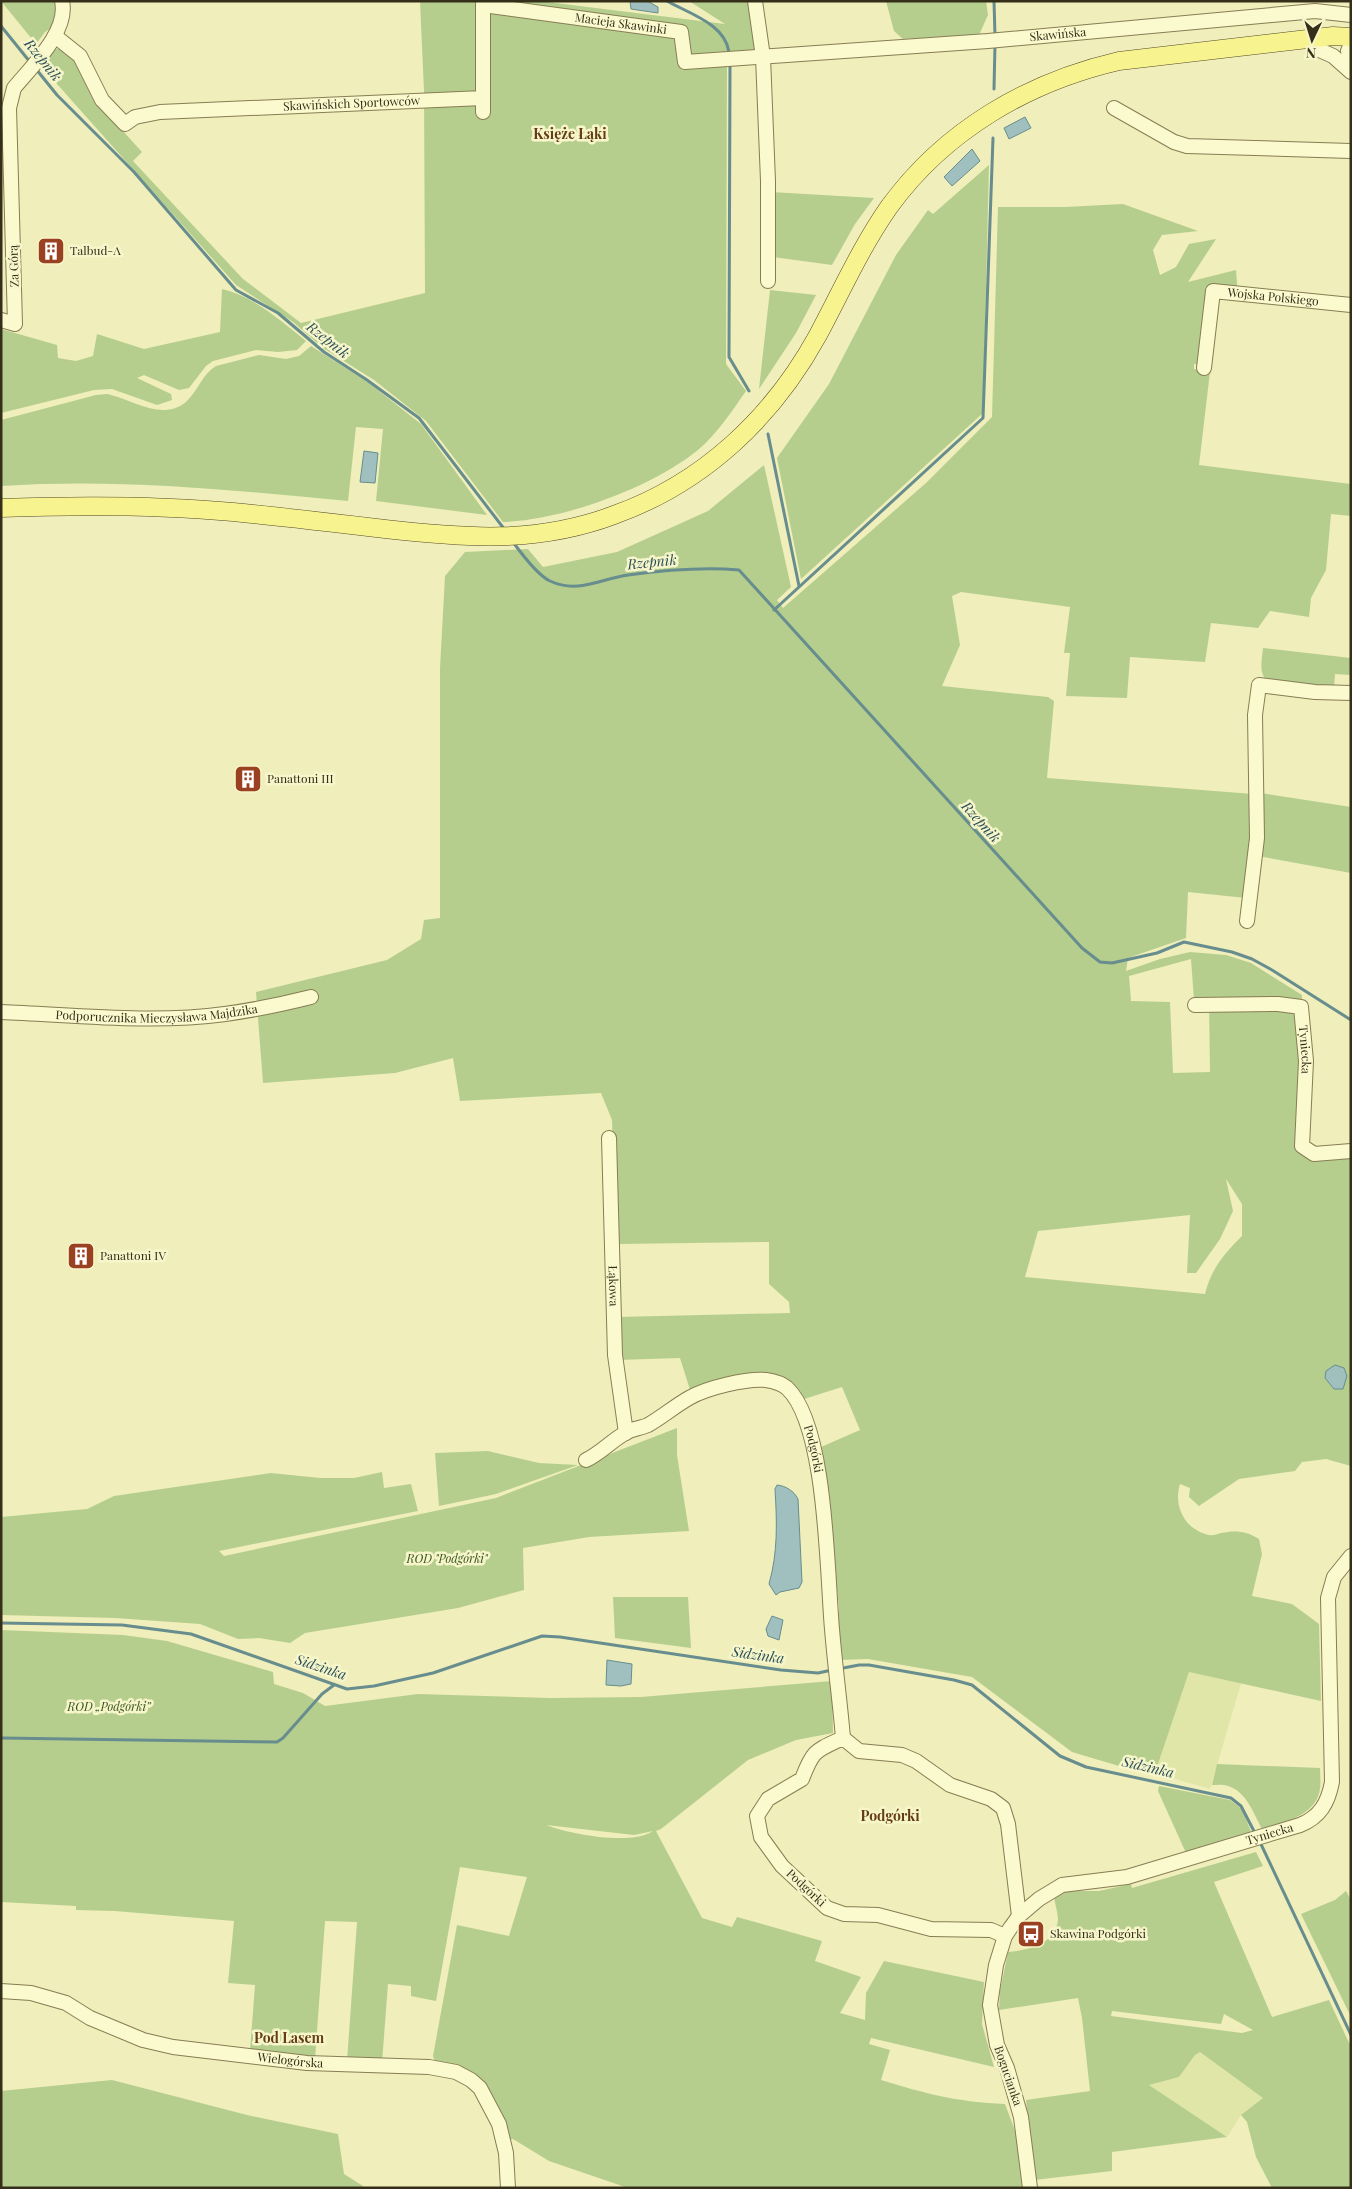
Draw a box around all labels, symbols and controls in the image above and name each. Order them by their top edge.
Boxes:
street label: Macieja Skawinki [574,9,668,37]
north arrow [1287,15,1337,65]
street label: Skawińska [1029,23,1087,44]
water label: Rzepnik [20,34,66,85]
text: N [1305,44,1317,63]
street label: Skawińskich Sportowców [283,92,421,114]
district label: Księże Łąki [533,124,607,143]
building icon: Talbud-A [36,236,66,266]
place label: Talbud-A [70,242,121,258]
street label: Za Górą [4,245,22,287]
street label: Wojska Polskiego [1226,283,1320,309]
water label: Rzepnik [302,316,354,362]
water label: Rzepnik [625,549,677,574]
building icon: Panattoni III [233,764,263,794]
place label: Panattoni III [267,770,334,786]
water label: Rzepnik [957,796,1005,846]
street label: Podporucznika Mieczysława Majdzika [55,1000,259,1026]
street label: Tyniecka [1296,1025,1315,1074]
building icon: Panattoni IV [66,1241,96,1271]
place label: Panattoni IV [100,1247,166,1263]
street label: Łąkowa [606,1265,623,1307]
street label: Podgórki [801,1423,828,1474]
park label: ROD "Podgórki" [405,1550,489,1566]
water label: Sidzinka [730,1641,785,1668]
water label: Sidzinka [292,1649,349,1684]
park label: ROD „Podgórki” [66,1698,152,1714]
water label: Sidzinka [1119,1751,1176,1782]
district label: Podgórki [860,1806,920,1825]
street label: Tyniecka [1244,1819,1295,1848]
street label: Podgórki [784,1865,830,1910]
bus stop icon: Skawina Podgórki [1016,1919,1046,1949]
place label: Skawina Podgórki [1050,1925,1147,1941]
district label: Pod Lasem [254,2028,324,2047]
street label: Bogucianka [991,2044,1027,2108]
street label: Wielogórska [256,2048,323,2071]

